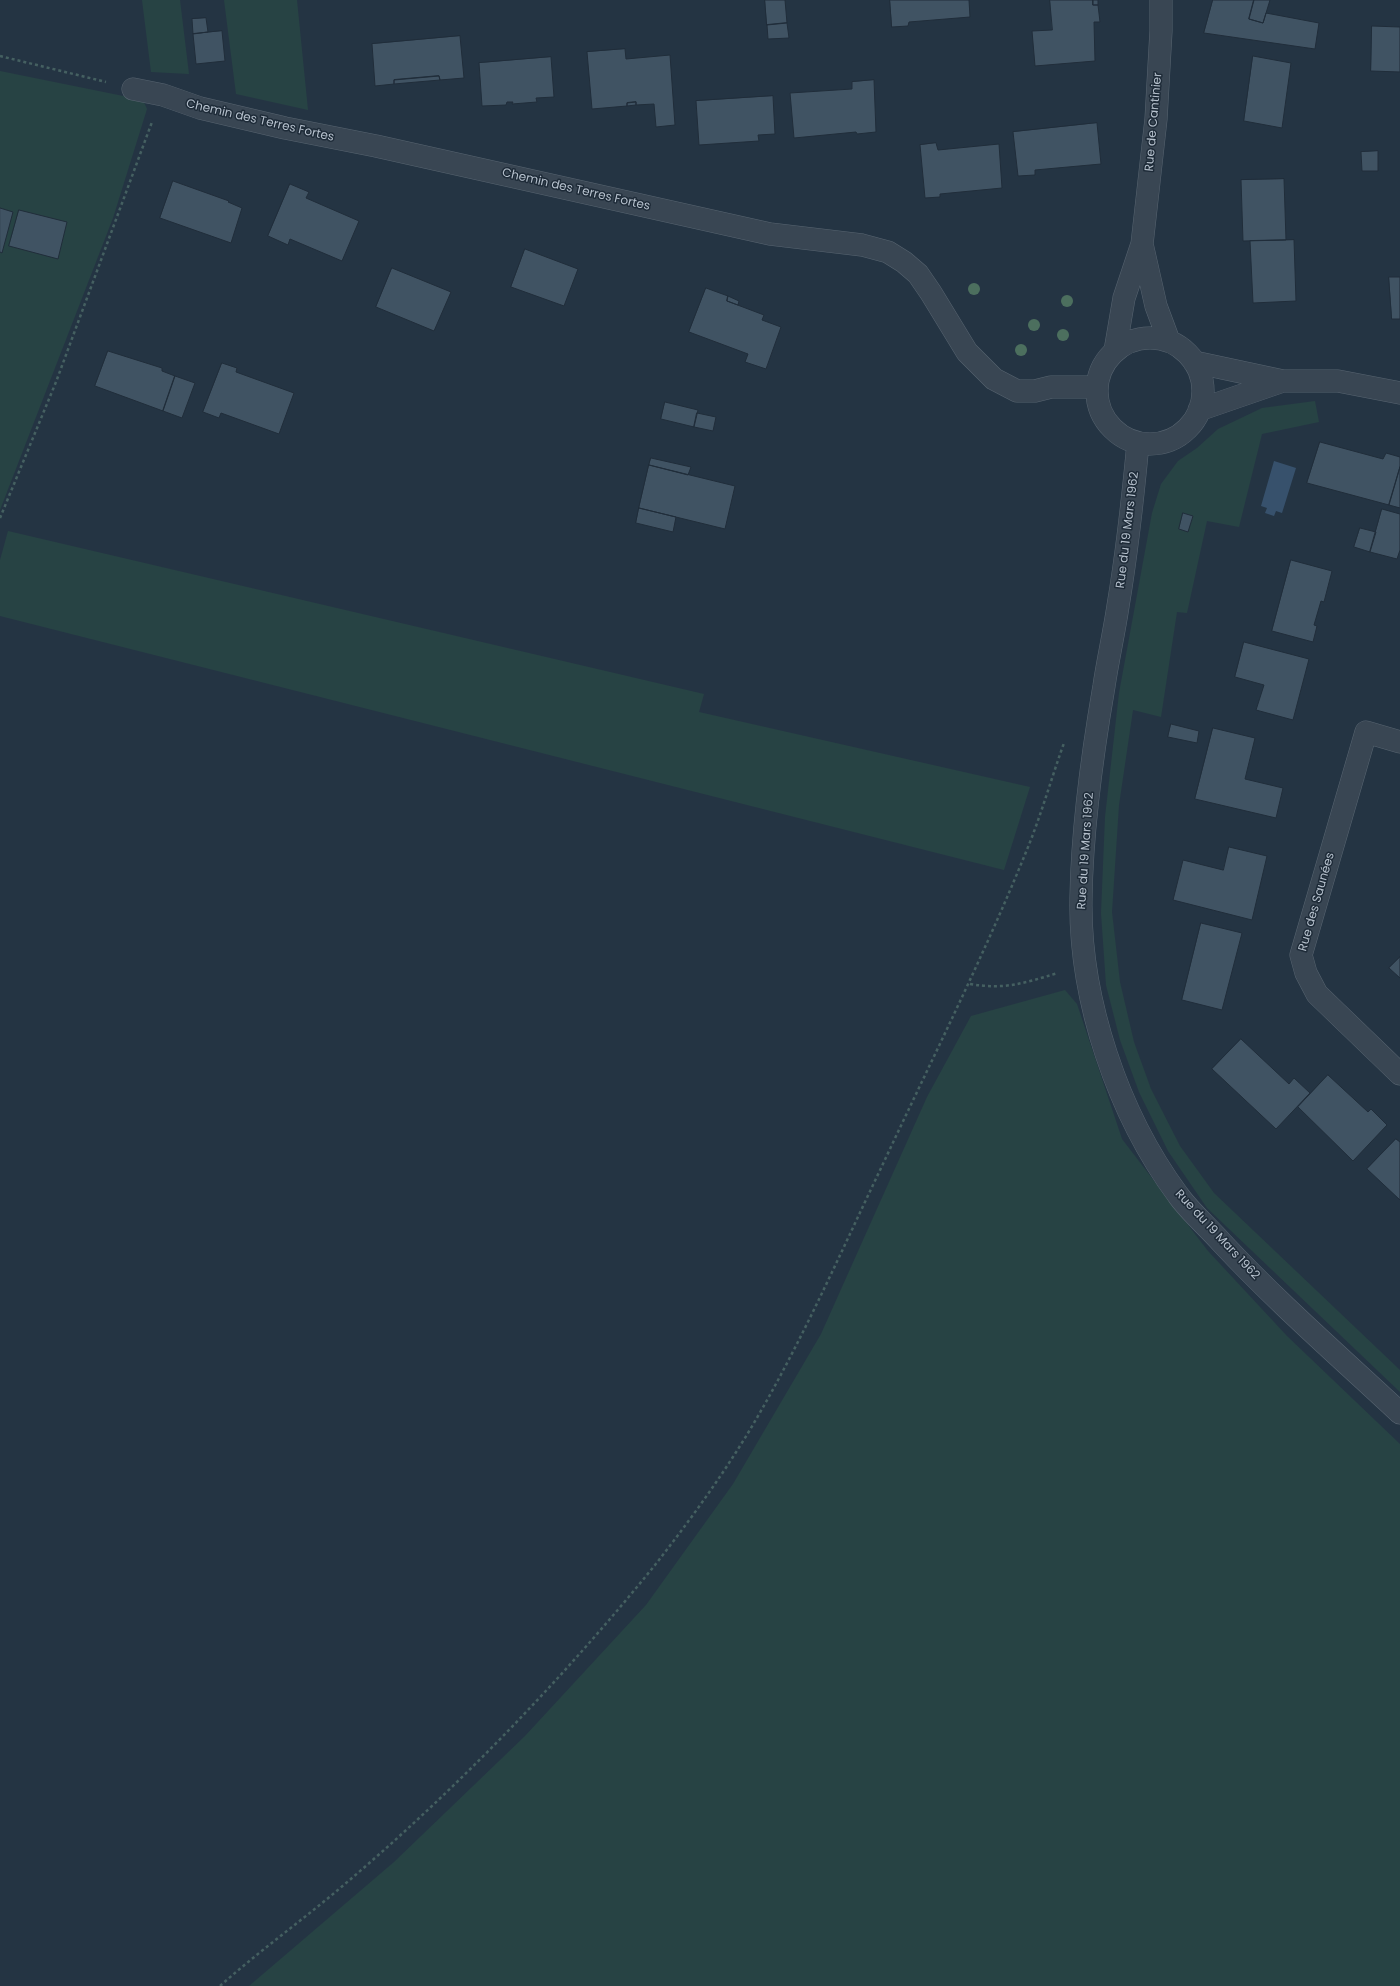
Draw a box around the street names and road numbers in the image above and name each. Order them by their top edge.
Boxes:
street label: Rue de Cantinier [1143,72,1165,172]
street label: Chemin des Terres Fortes [184,97,336,145]
street label: Chemin des Terres Fortes [500,166,652,214]
street label: Rue du 19 Mars 1962 [1114,471,1142,589]
street label: Rue du 19 Mars 1962 [1075,792,1097,910]
street label: Rue des Saunées [1296,851,1338,953]
street label: Rue du 19 Mars 1962 [1172,1187,1262,1283]

